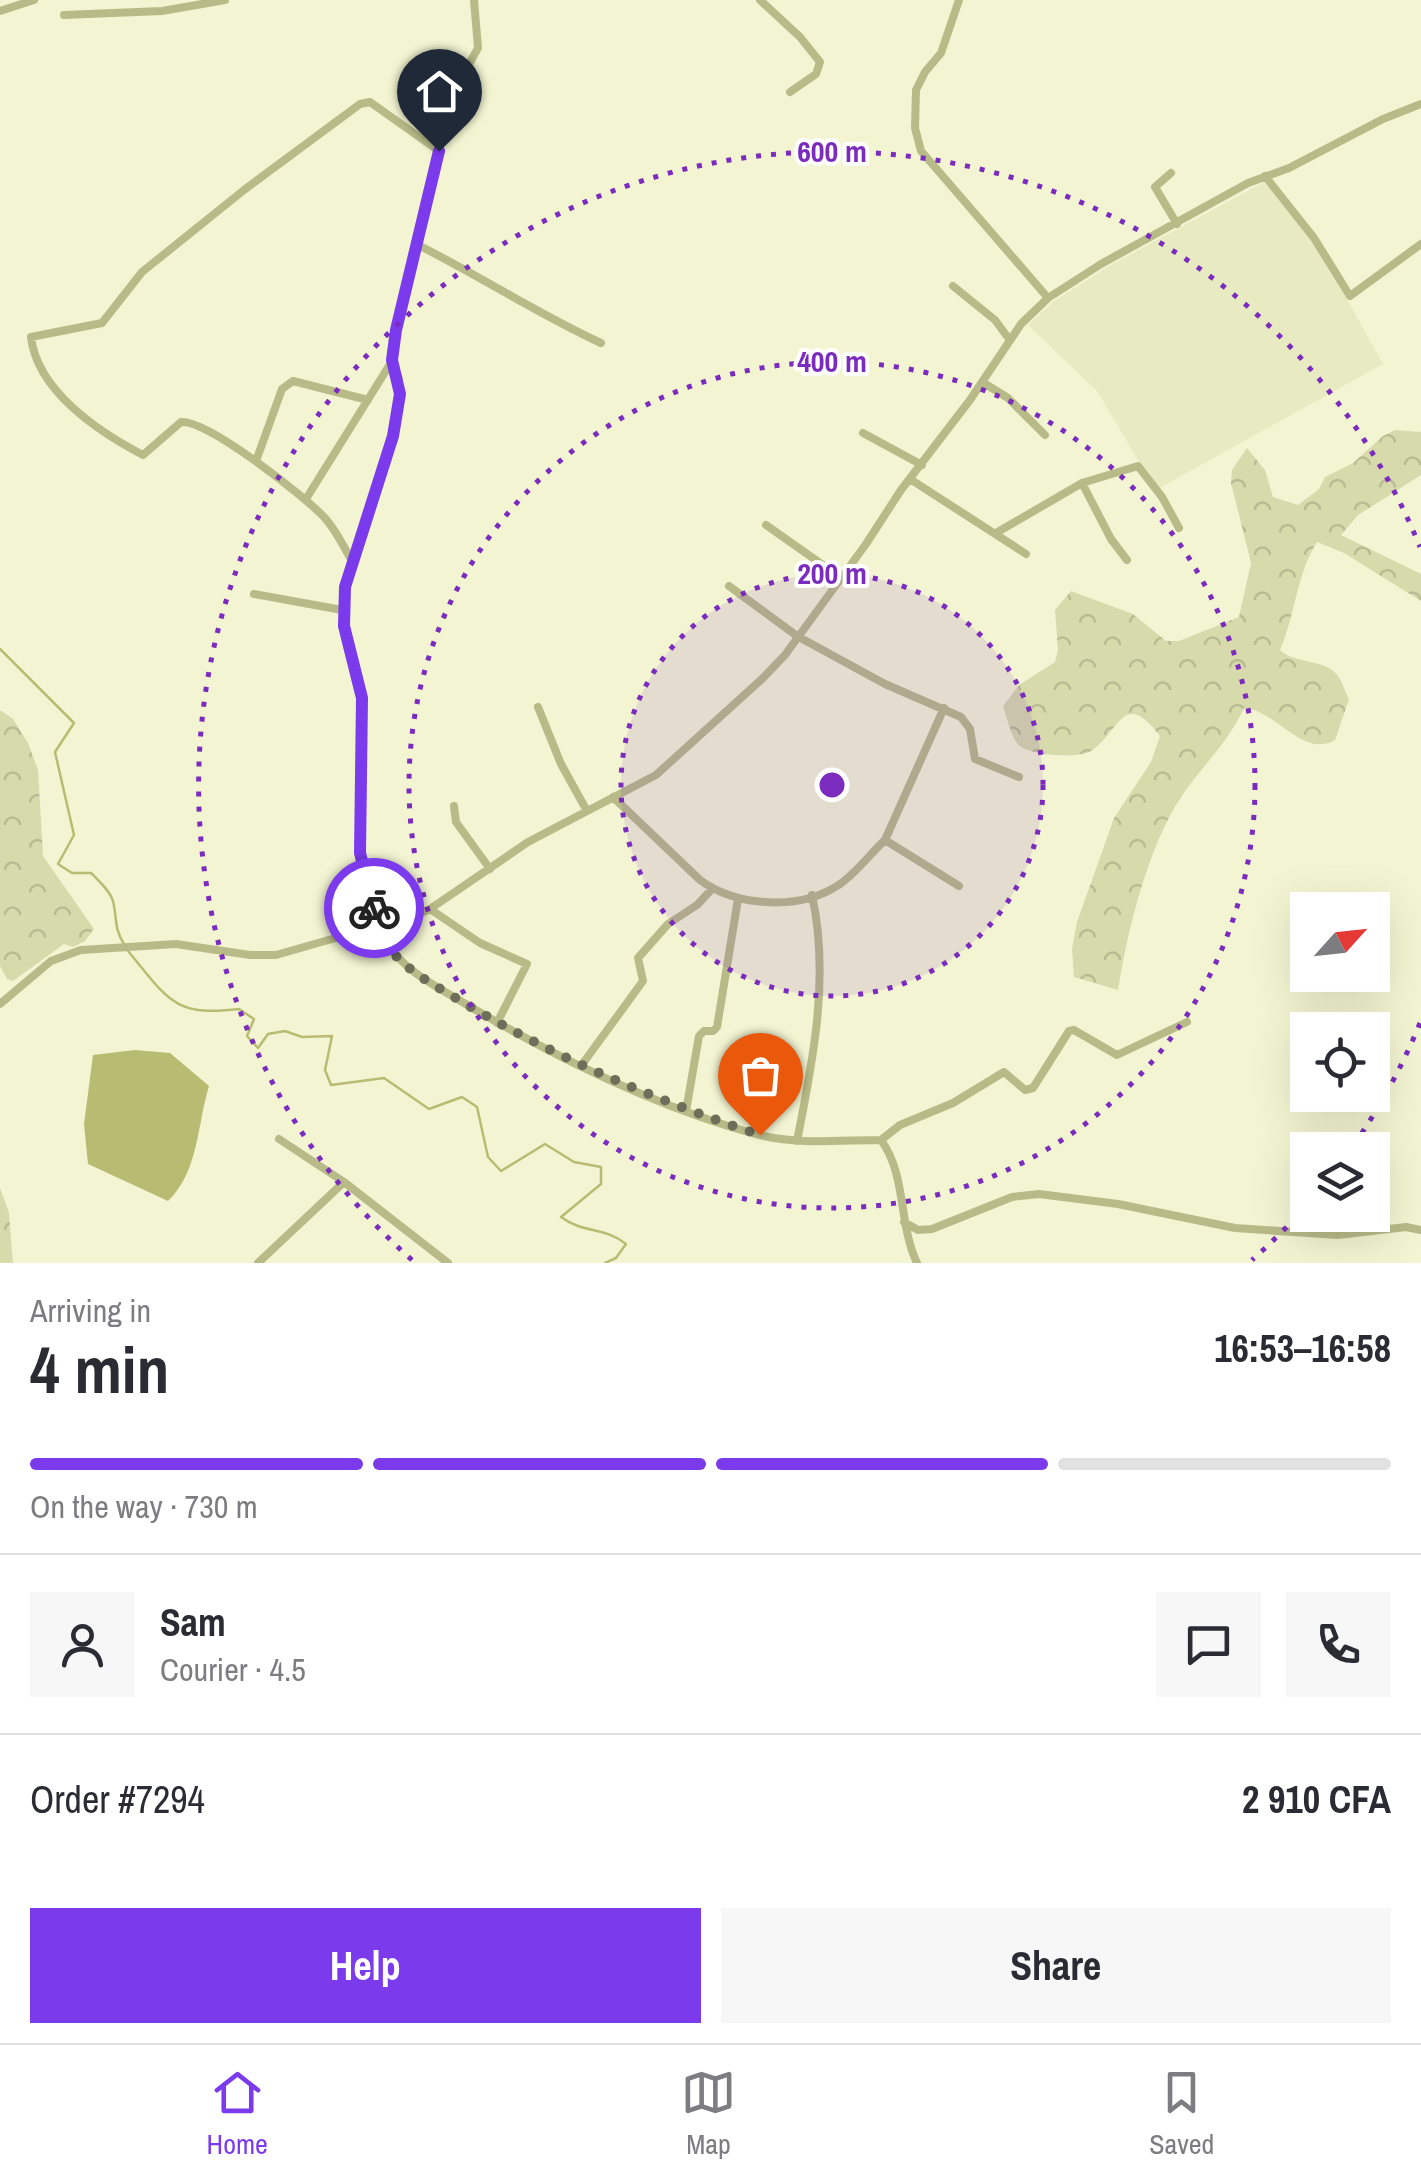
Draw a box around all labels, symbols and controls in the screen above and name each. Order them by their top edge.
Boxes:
pin [397,49,482,152]
icon: home [412,64,467,119]
text: 600 m [797,131,867,171]
text: 400 m [797,341,867,381]
text: 200 m [797,553,867,593]
centre of rings [814,767,850,803]
courier [324,858,424,958]
icon: bike [347,881,402,936]
north arrow [1290,892,1390,992]
map controls [1290,892,1390,1232]
button: locate [1290,1012,1390,1112]
pin [718,1033,803,1136]
icon: bag [733,1048,788,1103]
button: layers [1290,1132,1390,1232]
text: Arriving in [30,1289,151,1332]
text: 16:53–16:58 [1214,1323,1391,1374]
text: 4 min [30,1326,169,1413]
text: On the way · 730 m [30,1485,258,1528]
button: person [30,1592,135,1697]
button: chat [1156,1592,1261,1697]
button: phone [1286,1592,1391,1697]
text: Sam [160,1597,226,1648]
text: Courier · 4.5 [160,1648,306,1691]
text: Order #7294 [30,1774,205,1825]
text: 2 910 CFA [1242,1774,1391,1825]
button: Help [30,1908,701,2023]
button: Share [721,1908,1391,2023]
tab: Home [207,2065,268,2163]
tab: Map [681,2065,736,2163]
tab: Saved [1149,2065,1214,2163]

